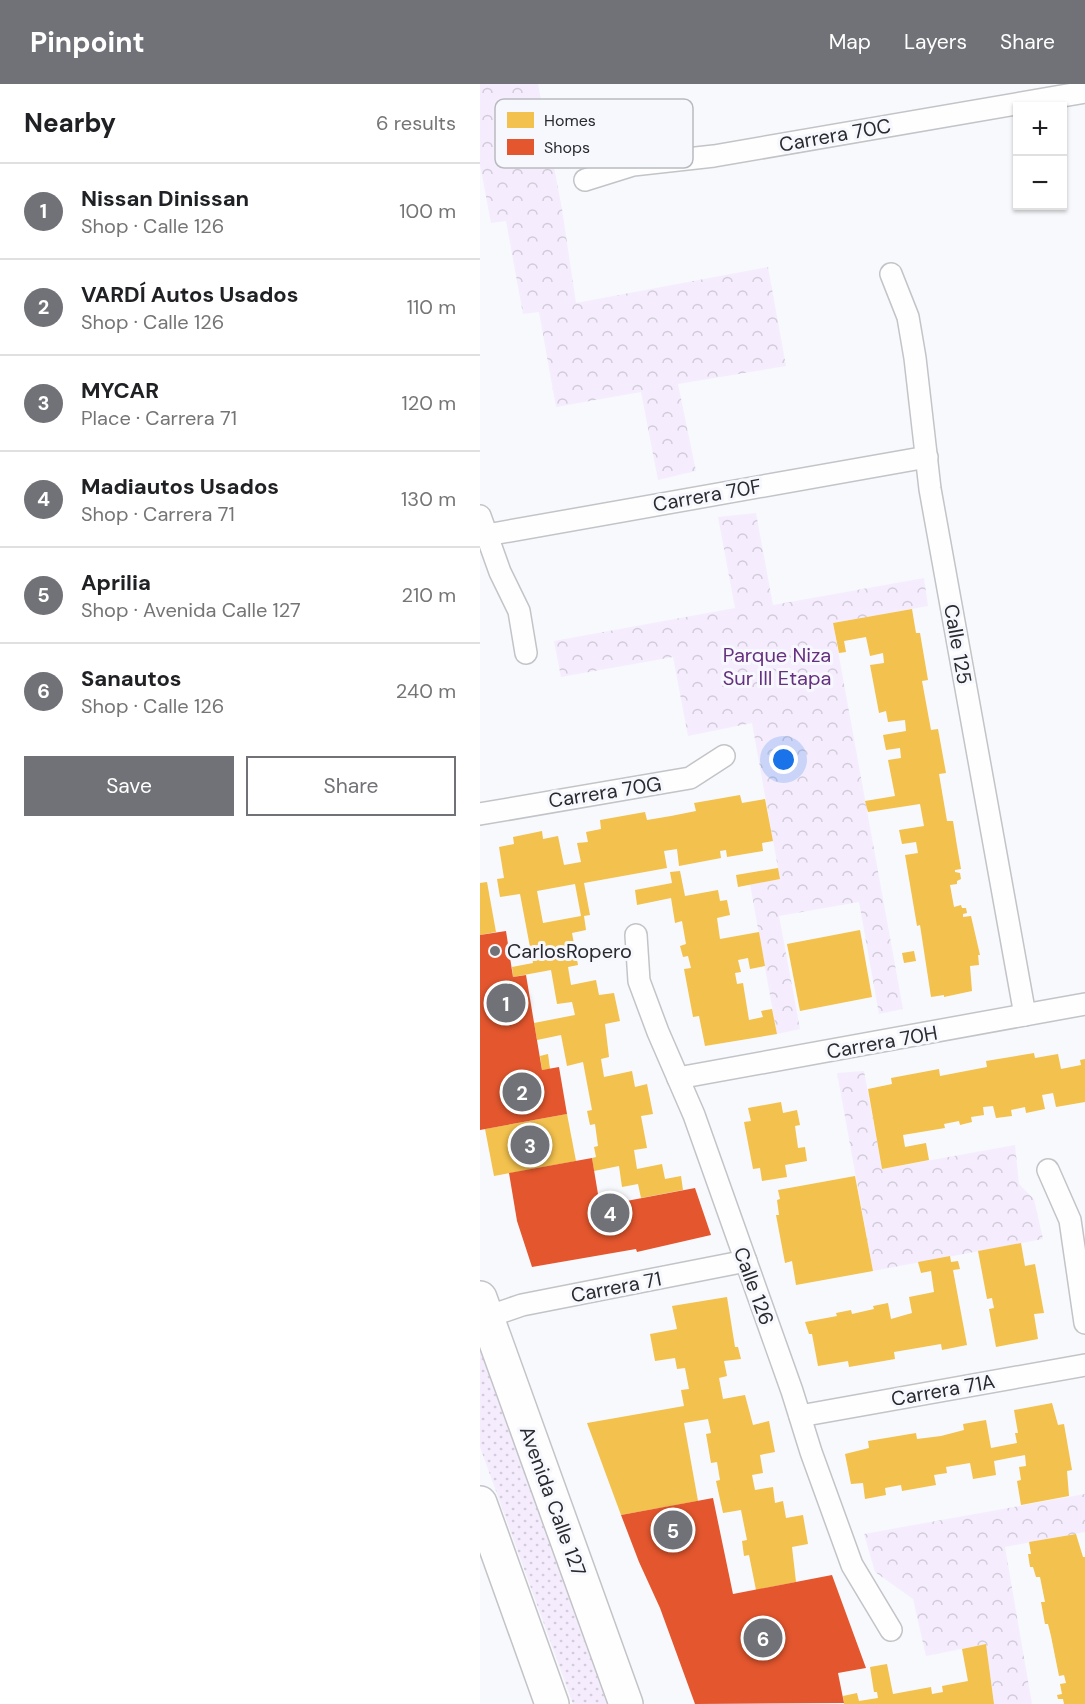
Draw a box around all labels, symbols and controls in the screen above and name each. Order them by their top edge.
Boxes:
text: Pinpoint [30,24,145,61]
text: Map [829,28,871,56]
text: Layers [904,28,967,56]
text: Share [1000,28,1055,56]
legend [495,99,693,168]
map controls [1013,102,1067,210]
button: + [1013,102,1067,156]
text: Nearby [24,106,116,140]
text: 6 results [376,110,456,136]
text: Homes [544,110,596,131]
street label: Carrera 70C [777,112,893,158]
text: Shops [544,137,590,158]
button: − [1013,156,1067,210]
text: Nissan Dinissan [81,184,249,213]
text: 1 [40,198,47,224]
text: 100 m [399,198,456,224]
text: Shop · Calle 126 [81,213,224,239]
text: VARDÍ Autos Usados [81,280,299,309]
text: 2 [38,294,49,320]
text: 110 m [407,294,456,320]
text: Shop · Calle 126 [81,309,224,335]
text: MYCAR [81,376,159,405]
text: 3 [37,390,50,416]
text: 120 m [402,390,456,416]
text: Place · Carrera 71 [81,405,237,431]
text: Madiautos Usados [81,472,279,501]
street label: Carrera 70F [651,473,763,517]
text: 4 [37,486,50,512]
text: 130 m [401,486,456,512]
text: Shop · Carrera 71 [81,501,235,527]
text: Aprilia [81,568,151,597]
text: 5 [37,582,50,608]
text: 210 m [401,582,456,608]
text: Shop · Avenida Calle 127 [81,597,301,623]
street label: Calle 125 [938,602,978,686]
park label: Parque Niza Sur III Etapa [723,642,831,691]
text: Sanautos [81,664,182,693]
text: 6 [37,678,50,704]
text: 240 m [396,678,456,704]
text: Shop · Calle 126 [81,693,224,719]
your location [769,745,798,774]
button: Save [24,756,234,816]
button: Share [246,756,456,816]
street label: Carrera 70G [547,770,663,814]
place label: CarlosRopero [507,938,632,964]
marker: CarlosRopero [488,944,502,958]
pin: 1 [486,980,526,1026]
street label: Carrera 70H [824,1019,940,1065]
pin: 2 [502,1070,542,1114]
pin: 3 [511,1122,550,1168]
pin: 4 [590,1190,630,1236]
street label: Calle 126 [728,1243,780,1329]
street label: Carrera 71 [569,1265,663,1309]
street label: Carrera 71A [889,1368,997,1412]
street label: Avenida Calle 127 [514,1423,592,1579]
pin: 5 [654,1508,692,1552]
pin: 6 [744,1616,782,1660]

